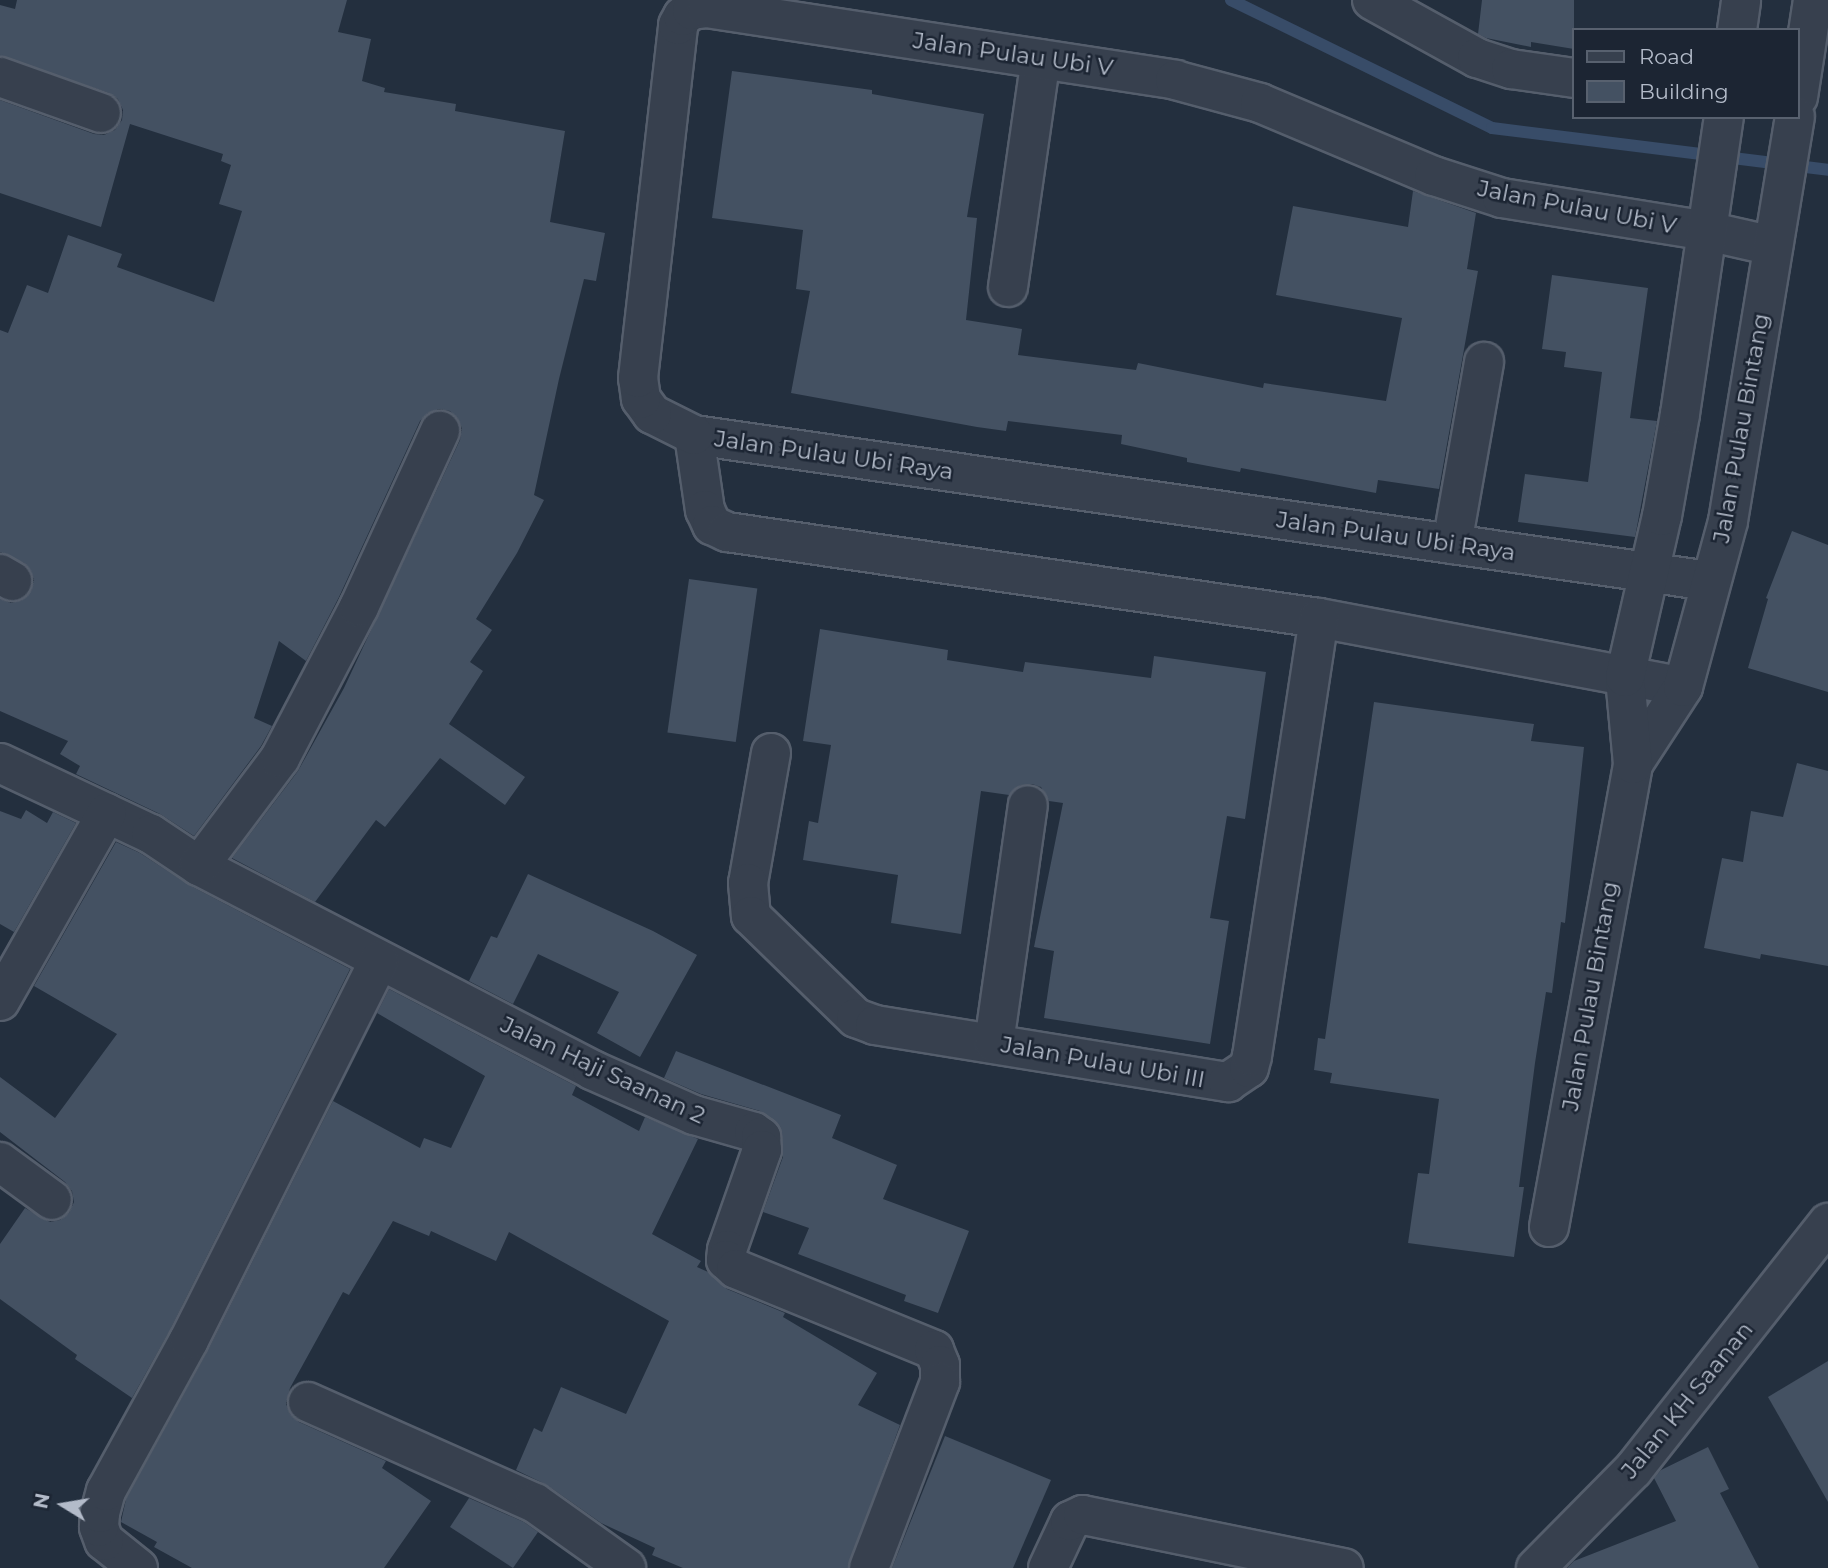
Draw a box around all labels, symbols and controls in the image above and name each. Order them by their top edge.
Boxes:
street label: Jalan Pulau Ubi V [911,26,1115,82]
legend [1573,28,1800,119]
text: Road [1639,44,1694,69]
text: Building [1639,79,1729,104]
street label: Jalan Pulau Ubi V [1475,174,1679,240]
street label: Jalan Pulau Bintang [1707,311,1775,545]
street label: Jalan Pulau Ubi Raya [713,425,955,485]
street label: Jalan Pulau Ubi Raya [1275,506,1517,566]
street label: Jalan Pulau Bintang [1556,879,1624,1113]
street label: Jalan Haji Saanan 2 [496,1011,710,1129]
street label: Jalan Pulau Ubi III [999,1030,1207,1094]
street label: Jalan KH Saanan [1615,1316,1759,1484]
north arrow [28,1470,98,1540]
text: N [29,1491,55,1511]

